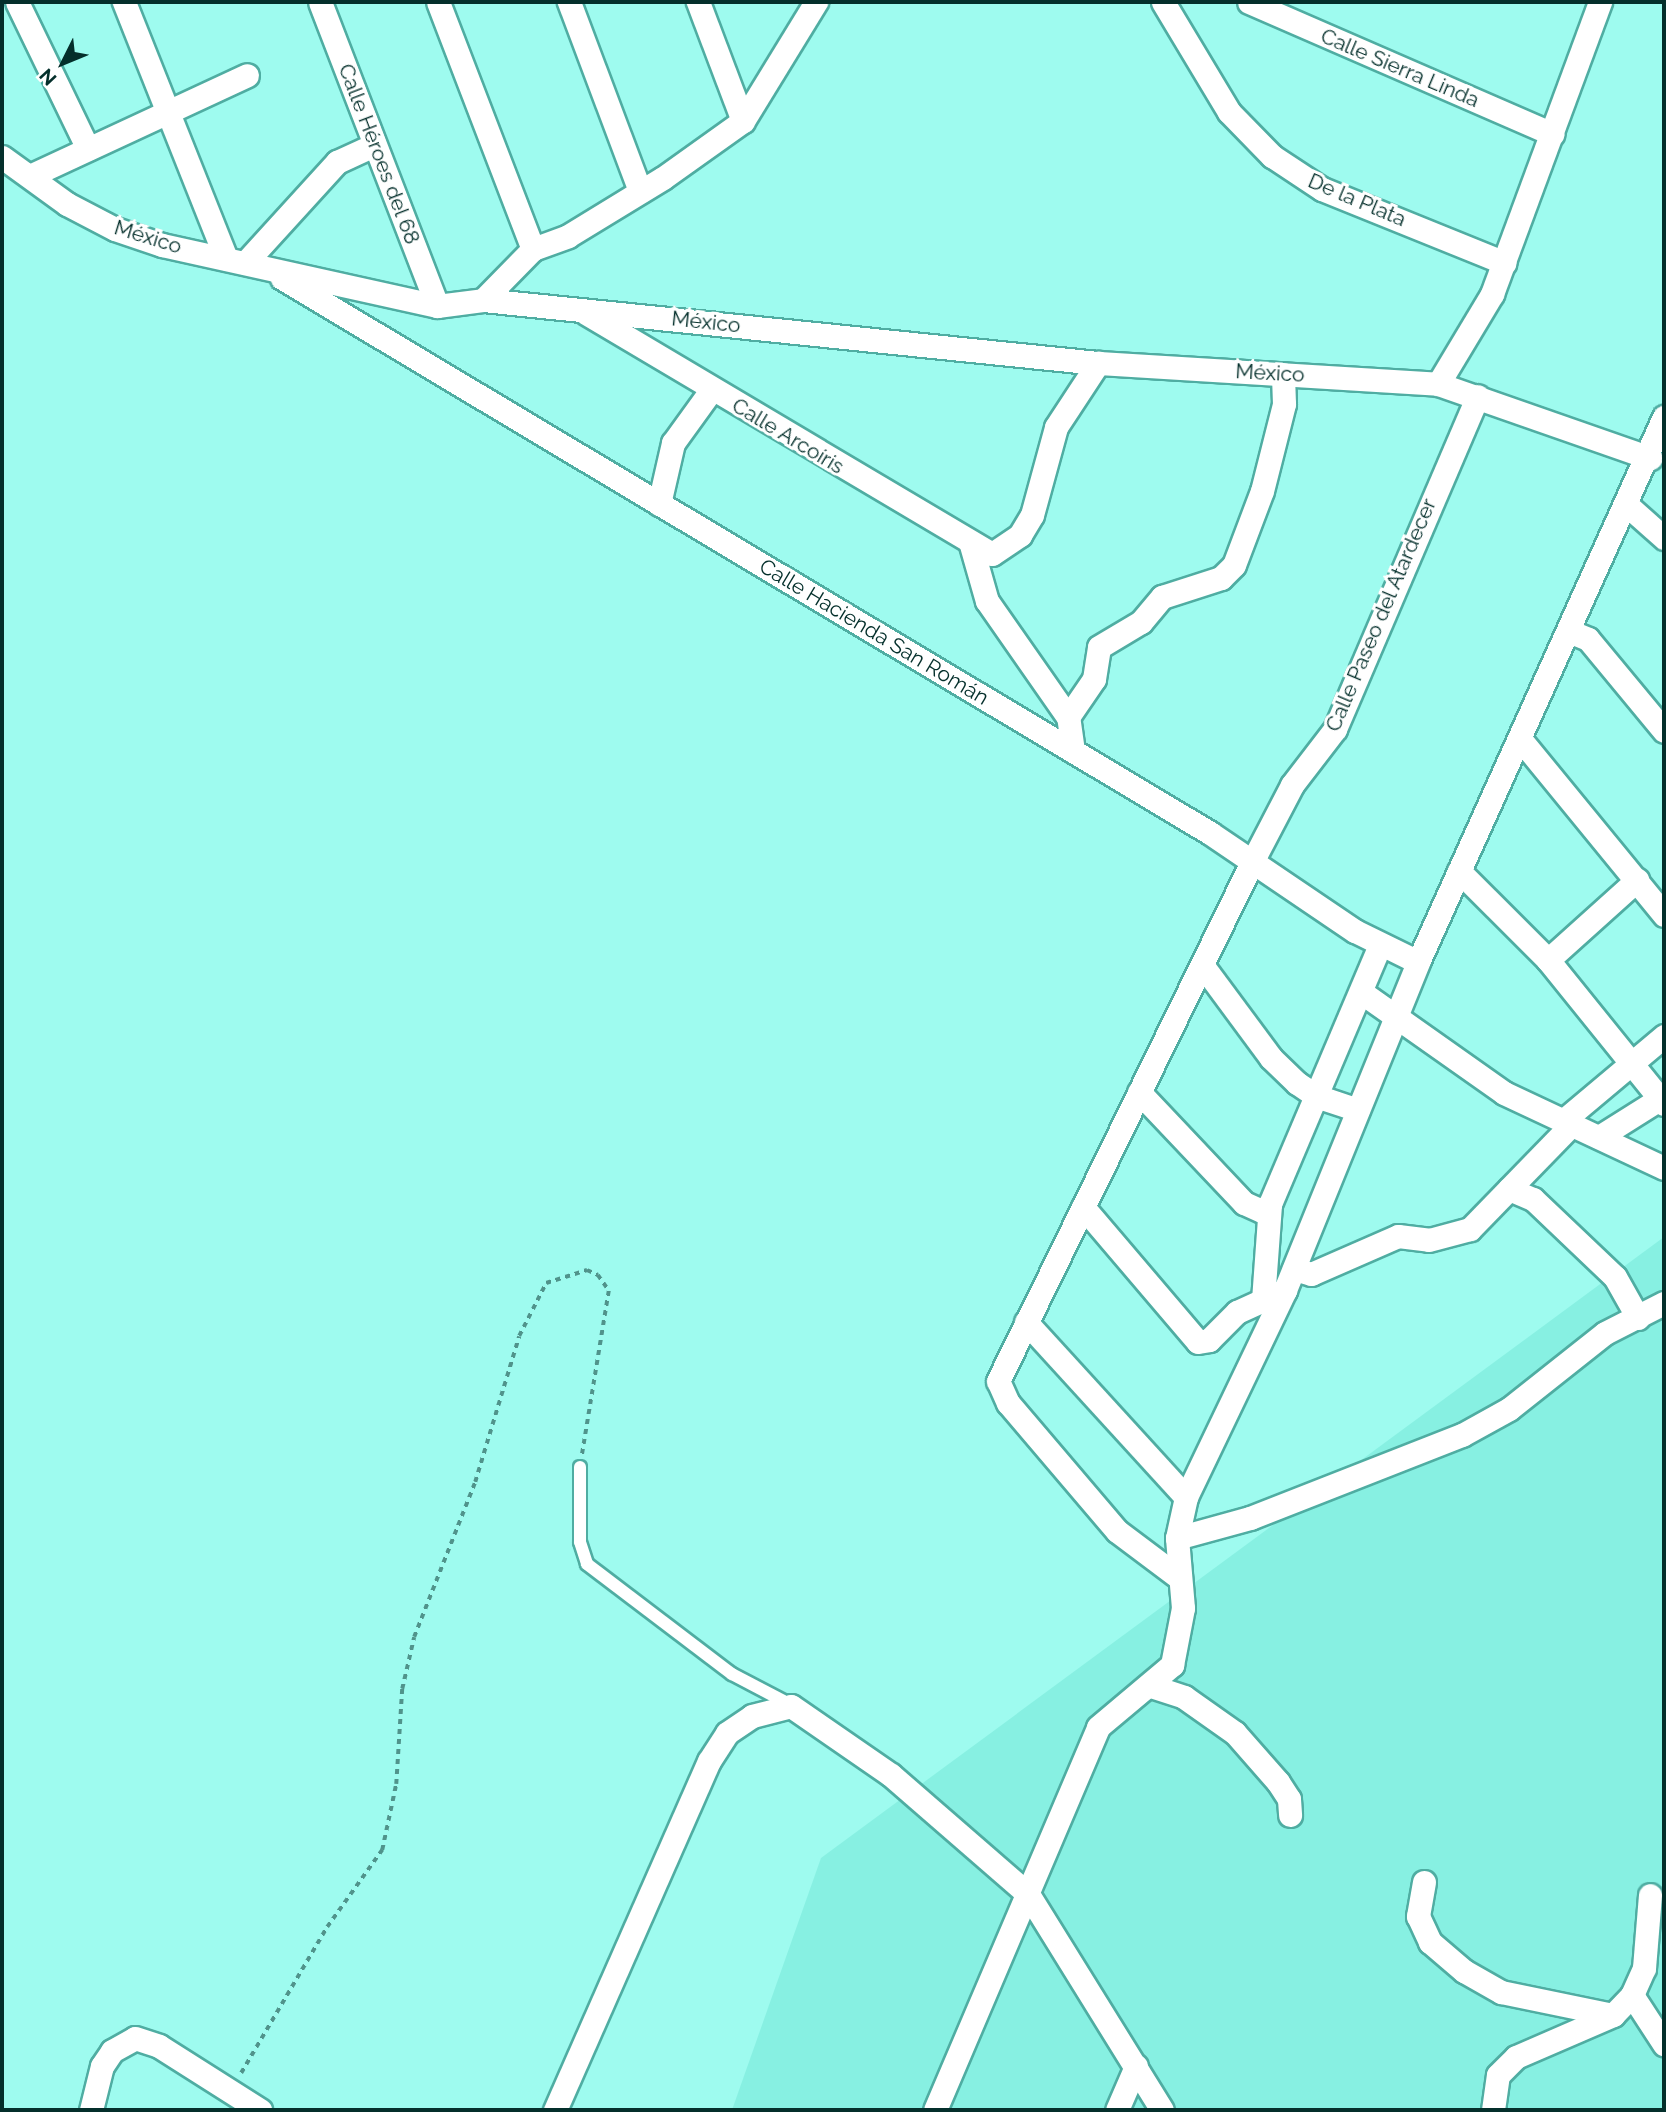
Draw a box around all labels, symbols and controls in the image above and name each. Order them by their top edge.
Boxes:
street label: Calle Sierra Linda [1317,23,1483,113]
north arrow [28,28,98,98]
street label: Calle Héroes del 68 [333,60,425,248]
text: N [35,65,61,90]
street label: De la Plata [1304,168,1410,232]
street label: México [111,215,185,259]
street label: México [670,306,742,338]
street label: México [1235,359,1305,387]
street label: Calle Arcoíris [727,393,849,479]
street label: Calle Paseo del Atardecer [1320,494,1442,736]
street label: Calle Hacienda San Román [755,553,993,711]

